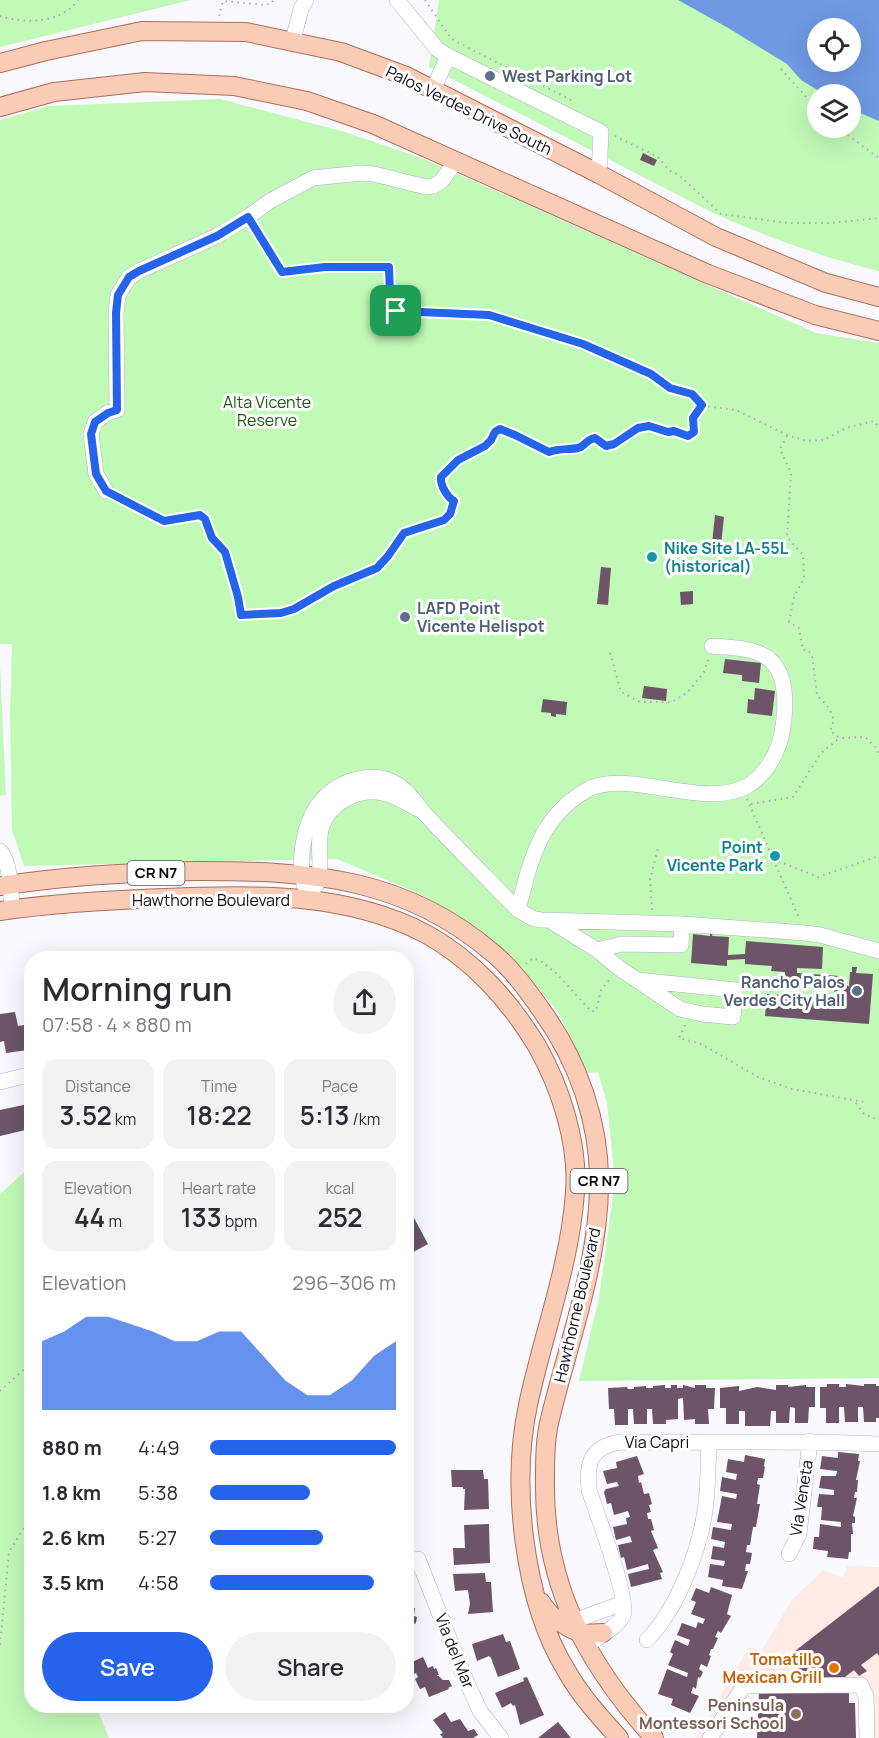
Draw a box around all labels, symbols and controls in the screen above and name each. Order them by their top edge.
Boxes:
map controls [807,18,861,138]
button: locate [807,18,861,72]
street label: Palos Verdes Drive South [382,60,556,160]
place label: West Parking Lot [502,65,632,87]
marker: West Parking Lot [483,69,497,83]
button: layers [807,84,861,138]
pin [370,285,421,336]
icon: arrive [379,294,412,327]
park label: Alta Vicente Reserve [223,391,311,431]
place label: Nike Site LA-55L (historical) [664,537,789,577]
marker: Nike Site LA-55L (historical) [645,550,659,564]
place label: LAFD Point Vicente Helispot [417,597,545,637]
marker: LAFD Point Vicente Helispot [398,610,412,624]
place label: Point Vicente Park [667,836,763,876]
marker: Point Vicente Park [768,849,782,863]
road number: CR N7 [128,861,184,885]
street label: Hawthorne Boulevard [132,889,290,911]
text: Morning run [42,966,232,1011]
button: share [333,971,396,1034]
place label: Rancho Palos Verdes City Hall [724,971,845,1011]
marker: Rancho Palos Verdes City Hall [850,984,864,998]
text: 07:58 · 4 × 880 m [42,1011,192,1038]
text: Distance [65,1075,131,1097]
text: Time [201,1075,237,1097]
text: Pace [322,1075,358,1097]
text: 3.52 [60,1097,112,1133]
text: 18:22 [186,1097,252,1133]
text: 5:13 [300,1097,349,1133]
text: km [112,1108,136,1130]
text: /km [349,1108,380,1130]
road number: CR N7 [570,1169,628,1193]
text: Elevation [64,1177,132,1199]
text: Heart rate [182,1177,256,1199]
text: kcal [325,1177,355,1199]
text: 44 [74,1199,105,1235]
text: 133 [181,1199,222,1235]
text: 252 [317,1199,363,1235]
text: m [105,1210,122,1232]
text: bpm [222,1210,257,1232]
street label: Hawthorne Boulevard [548,1225,606,1385]
text: Elevation [42,1269,126,1296]
text: 296–306 m [292,1269,396,1296]
street label: Via Capri [625,1431,689,1453]
text: 880 m [42,1434,102,1461]
text: 4:49 [138,1434,180,1461]
street label: Via Veneta [784,1458,818,1538]
text: 1.8 km [42,1479,101,1506]
text: 5:38 [138,1479,178,1506]
text: 2.6 km [42,1524,105,1551]
text: 5:27 [138,1524,177,1551]
text: 3.5 km [42,1569,104,1596]
text: 4:58 [138,1569,179,1596]
street label: Via del Mar [430,1610,480,1692]
button: Save [42,1632,213,1701]
button: Share [225,1632,396,1701]
place label: Tomatillo Mexican Grill [723,1648,822,1688]
marker: Tomatillo Mexican Grill [827,1661,841,1675]
place label: Peninsula Montessori School [639,1694,784,1734]
marker: Peninsula Montessori School [789,1707,803,1721]

